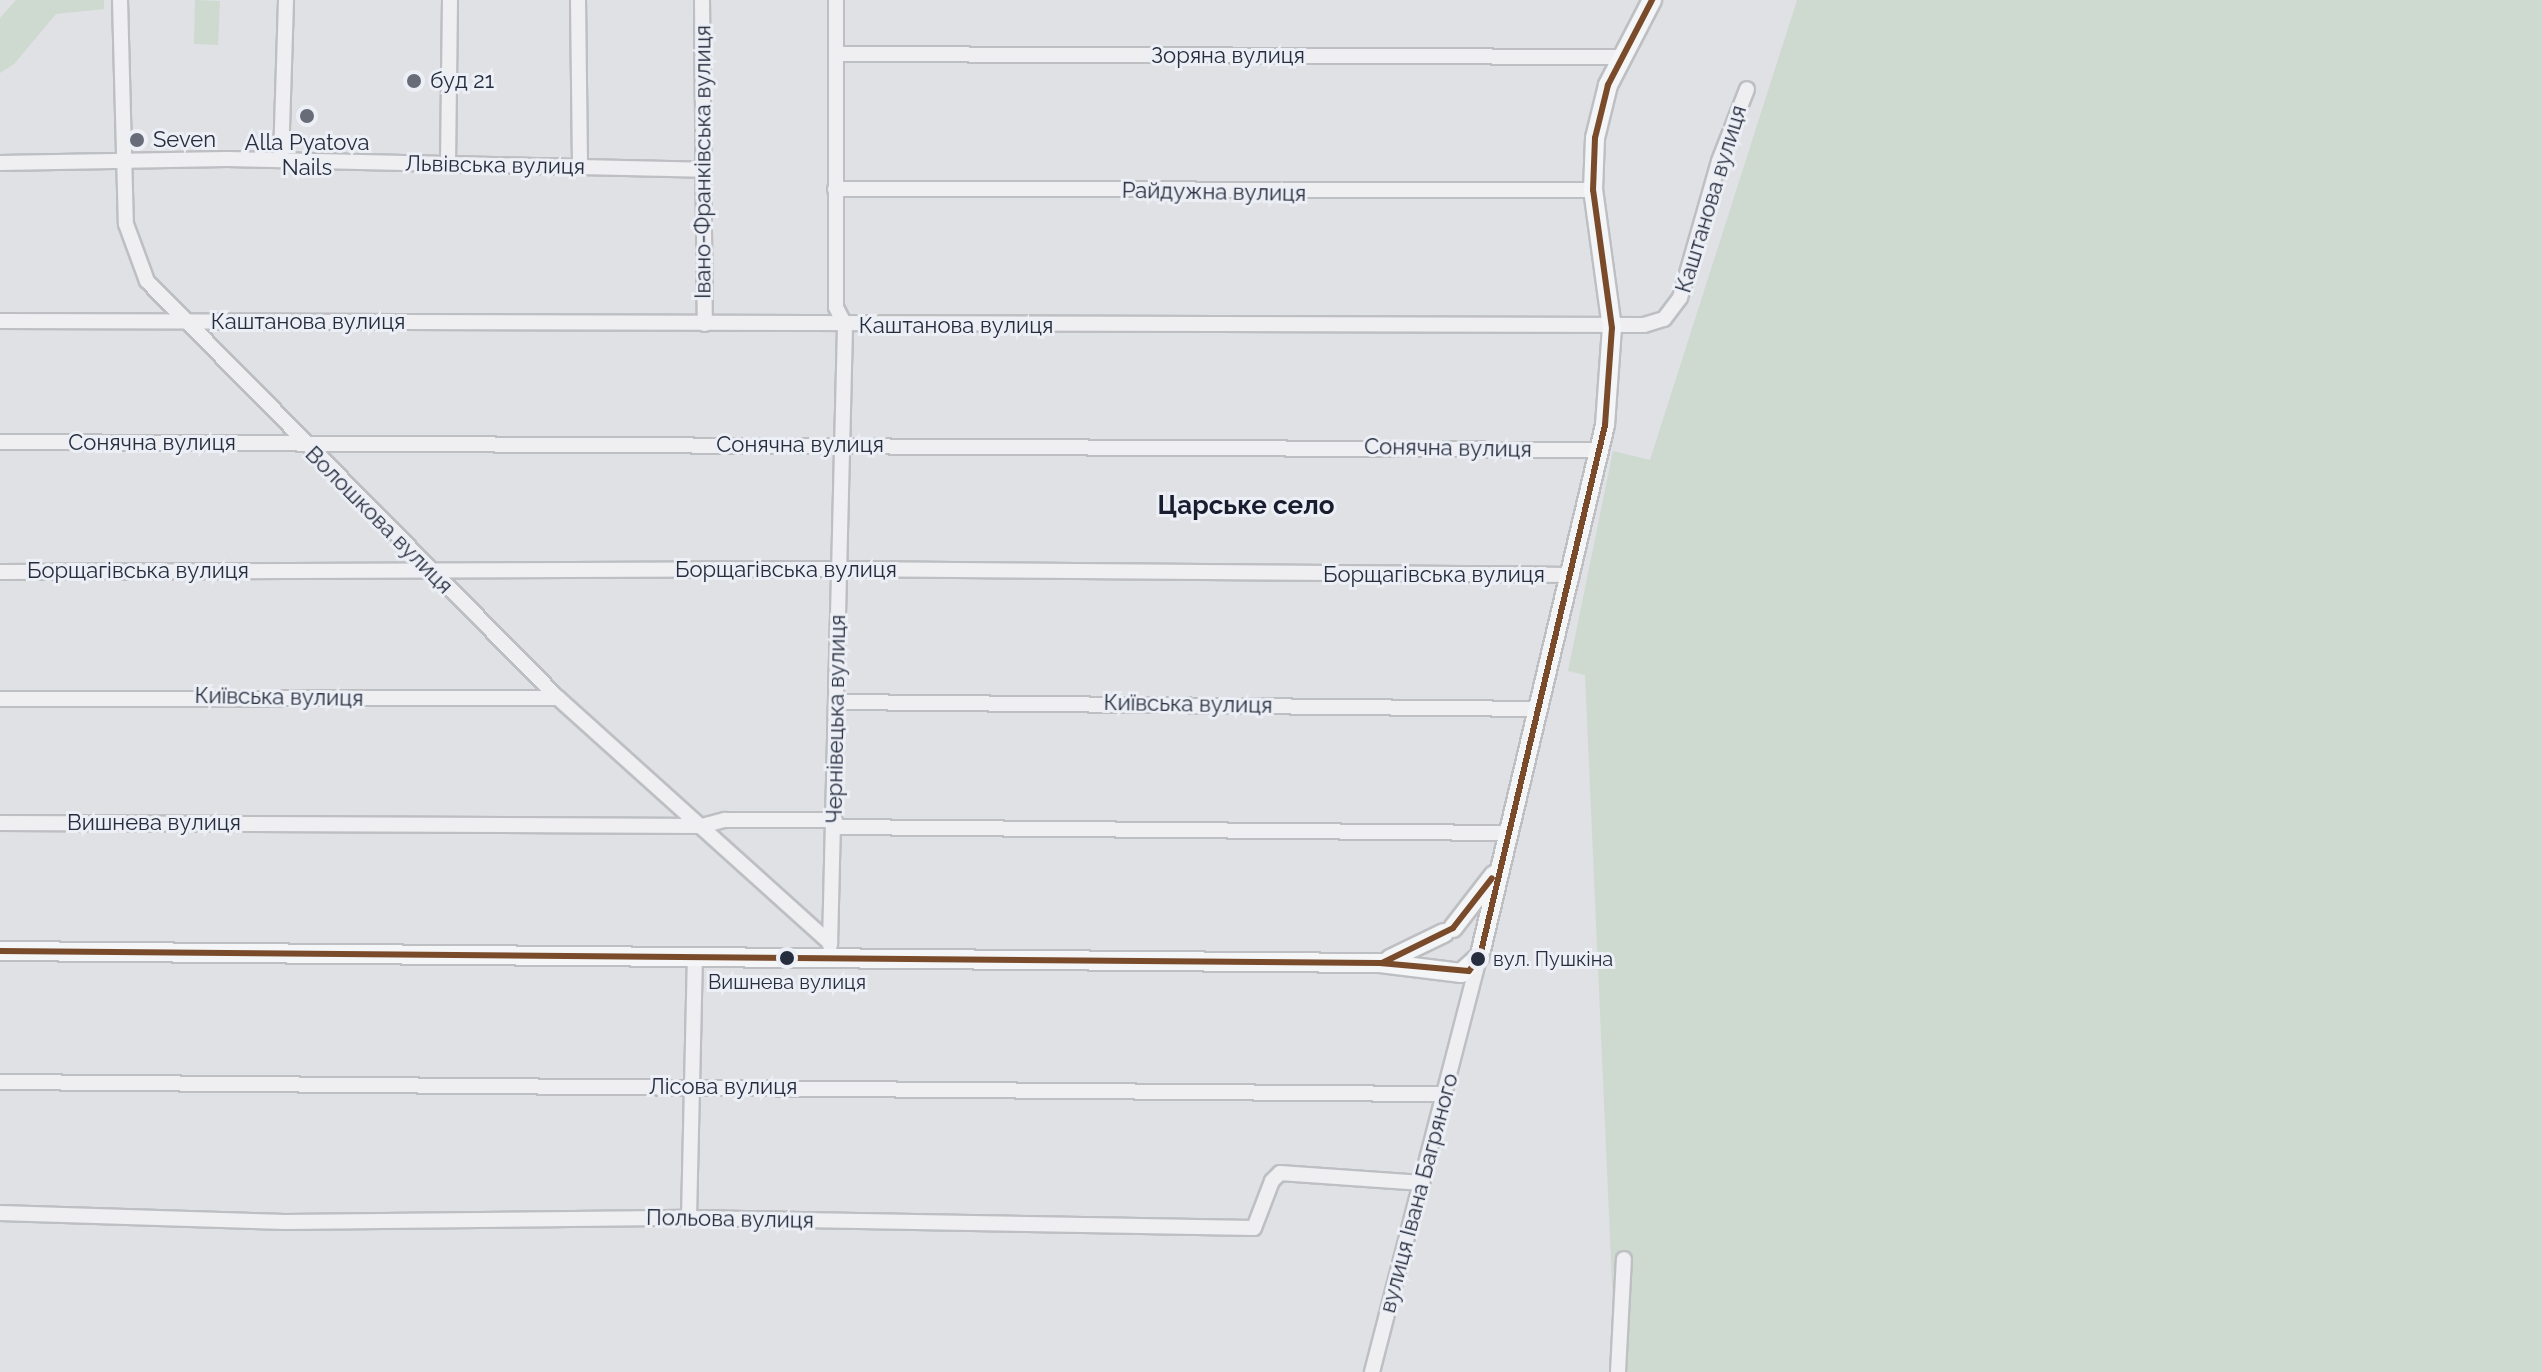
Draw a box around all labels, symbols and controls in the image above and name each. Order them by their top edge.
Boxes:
street label: Івано-Франківська вулиця [690,25,716,299]
street label: Зоряна вулиця [1151,43,1305,69]
place label: буд 21 [430,68,494,94]
marker: буд 21 [405,72,423,90]
street label: Каштанова вулиця [1670,102,1752,296]
marker: Alla Pyatova Nails [298,107,316,125]
place label: Seven [153,127,216,153]
place label: Alla Pyatova Nails [245,129,369,180]
marker: Seven [128,131,146,149]
street label: Львівська вулиця [405,150,585,180]
street label: Райдужна вулиця [1122,177,1306,207]
street label: Каштанова вулиця [211,309,405,335]
street label: Каштанова вулиця [859,313,1053,339]
street label: Сонячна вулиця [68,430,236,456]
street label: Сонячна вулиця [716,432,884,458]
street label: Сонячна вулиця [1364,433,1532,463]
street label: Волошкова вулиця [300,441,458,599]
district label: Царське село [1158,490,1334,522]
street label: Борщагівська вулиця [675,557,897,583]
street label: Борщагівська вулиця [27,558,249,584]
street label: Борщагівська вулиця [1323,562,1545,588]
street label: Чернівецька вулиця [821,614,851,824]
street label: Київська вулиця [194,682,364,712]
street label: Київська вулиця [1103,689,1273,719]
street label: Вишнева вулиця [67,810,241,836]
place label: вул. Пушкіна [1493,947,1613,971]
marker: Вишнева вулиця [779,950,795,966]
marker: вул. Пушкіна [1470,951,1486,967]
place label: Вишнева вулиця [708,970,866,994]
street label: вулиця Івана Багряного [1374,1070,1464,1316]
street label: Лісова вулиця [649,1074,797,1100]
street label: Польова вулиця [646,1204,814,1234]

